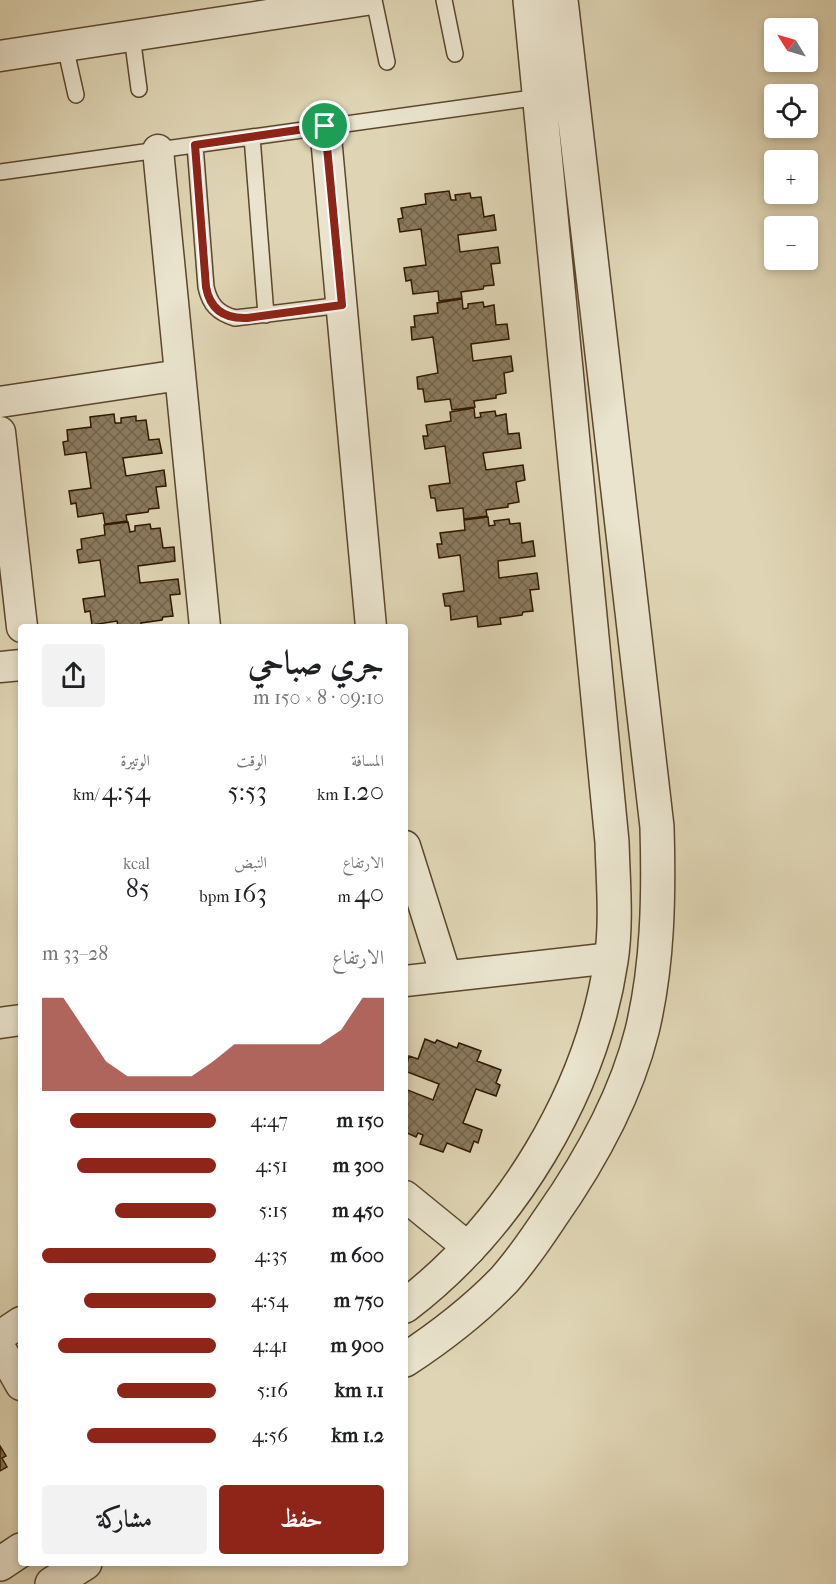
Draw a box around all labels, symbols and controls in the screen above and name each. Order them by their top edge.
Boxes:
north arrow [764,18,818,72]
map controls [764,18,818,270]
button: locate [764,84,818,138]
pin [299,100,350,151]
icon: arrive [308,109,341,142]
button: + [764,150,818,204]
button: − [764,216,818,270]
button: share [42,644,105,707]
text: جري صباحي [248,644,384,683]
text: 09:10 · 8 × 150 m [253,686,384,709]
text: الوتيرة [120,751,150,770]
text: الوقت [236,751,267,770]
text: المسافة [351,751,384,770]
text: 4:54 [102,776,150,807]
text: 5:53 [228,776,267,807]
text: 1.20 [342,776,384,807]
text: /km [73,785,102,804]
text: km [317,785,342,804]
text: النبض [234,853,267,872]
text: الارتفاع [342,853,384,872]
text: kcal [123,854,150,873]
text: 85 [126,873,150,904]
text: 163 [233,878,267,909]
text: 40 [354,878,384,909]
text: bpm [199,887,233,906]
text: m [338,887,354,906]
text: 28–33 m [42,942,108,965]
text: الارتفاع [332,946,384,969]
text: 4:47 [250,1109,288,1132]
text: 150 m [336,1109,384,1132]
text: 4:51 [256,1154,288,1177]
text: 300 m [333,1154,384,1177]
text: 5:15 [259,1199,288,1222]
text: 450 m [332,1199,384,1222]
text: 4:35 [255,1244,288,1267]
text: 600 m [330,1244,384,1267]
text: 4:54 [251,1289,288,1312]
text: 750 m [334,1289,384,1312]
text: 4:41 [252,1334,288,1357]
text: 900 m [331,1334,384,1357]
text: 5:16 [257,1379,288,1402]
text: 1.1 km [335,1379,384,1402]
text: 4:56 [252,1424,288,1447]
text: 1.2 km [331,1424,384,1447]
button: مشاركة [42,1485,207,1554]
button: حفظ [219,1485,384,1554]

